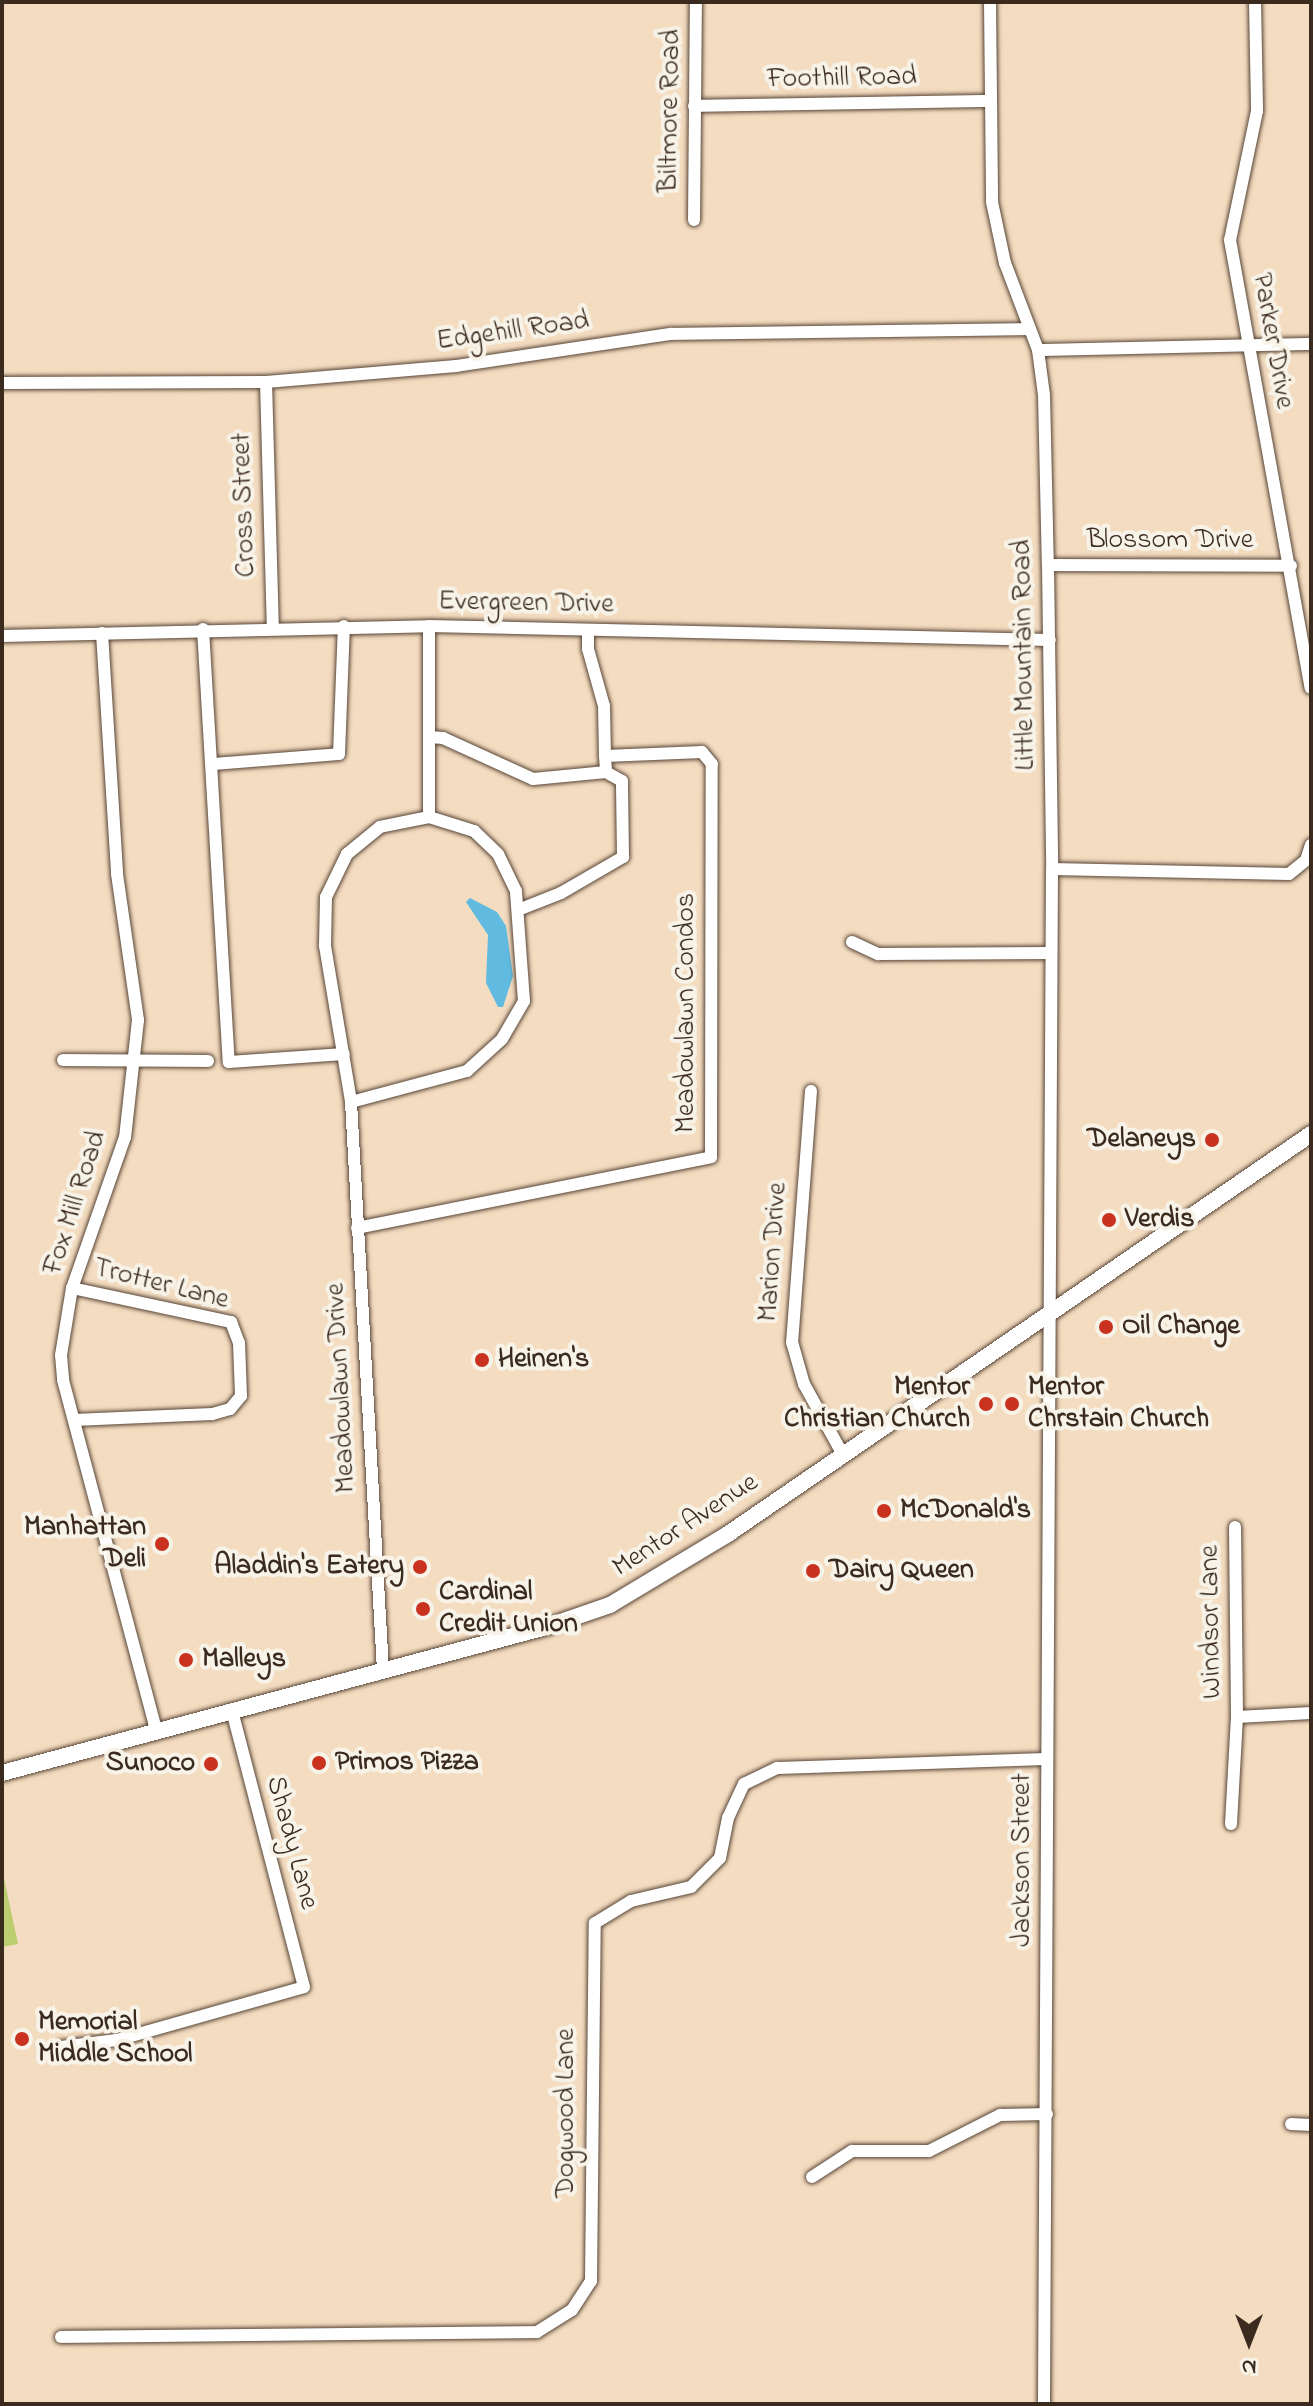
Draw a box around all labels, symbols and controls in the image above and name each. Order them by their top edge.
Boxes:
street label: Biltmore Road [653,29,689,193]
street label: Foothill Road [767,61,917,97]
street label: Parker Drive [1244,270,1300,412]
street label: Edgehill Road [435,305,591,359]
street label: Cross Street [226,432,264,578]
street label: Blossom Drive [1087,524,1253,558]
street label: Little Mountain Road [1006,539,1044,771]
street label: Evergreen Drive [438,586,614,622]
street label: Meadowlawn Condos [670,893,704,1133]
place label: Delaneys [1087,1123,1196,1157]
street label: Fox Mill Road [37,1127,115,1279]
marker: Delaneys [1203,1131,1221,1149]
street label: Marion Drive [752,1181,796,1323]
place label: Verdis [1125,1203,1194,1237]
marker: Verdis [1100,1211,1118,1229]
street label: Trotter Lane [90,1252,232,1318]
street label: Meadowlawn Drive [320,1282,364,1494]
place label: Oil Change [1122,1310,1240,1344]
marker: Oil Change [1097,1318,1115,1336]
place label: Heinen's [498,1343,589,1377]
marker: Heinen's [473,1351,491,1369]
place label: Mentor Christian Church [784,1371,970,1437]
place label: Mentor Chrstain Church [1028,1371,1209,1437]
marker: Mentor Christian Church [977,1395,995,1413]
marker: Mentor Chrstain Church [1003,1395,1021,1413]
street label: Mentor Avenue [607,1467,765,1585]
place label: McDonald's [900,1494,1031,1528]
marker: McDonald's [875,1502,893,1520]
place label: Manhattan Deli [24,1511,146,1577]
marker: Manhattan Deli [153,1535,171,1553]
street label: Windsor Lane [1194,1545,1230,1699]
place label: Aladdin's Eatery [214,1550,404,1584]
place label: Dairy Queen [829,1554,974,1588]
marker: Aladdin's Eatery [411,1558,429,1576]
marker: Dairy Queen [804,1562,822,1580]
place label: Cardinal Credit Union [439,1576,578,1642]
marker: Cardinal Credit Union [414,1600,432,1618]
place label: Malleys [202,1643,286,1677]
marker: Malleys [177,1651,195,1669]
place label: Primos Pizza [335,1746,479,1780]
place label: Sunoco [106,1747,195,1781]
marker: Primos Pizza [310,1754,328,1772]
marker: Sunoco [202,1755,220,1773]
street label: Shady Lane [257,1773,325,1913]
street label: Jackson Street [1006,1773,1040,1947]
place label: Memorial Middle School [38,2006,192,2072]
street label: Dogwood Lane [550,2028,584,2198]
marker: Memorial Middle School [13,2030,31,2048]
north arrow [1209,2302,1289,2382]
text: N [1242,2350,1256,2382]

